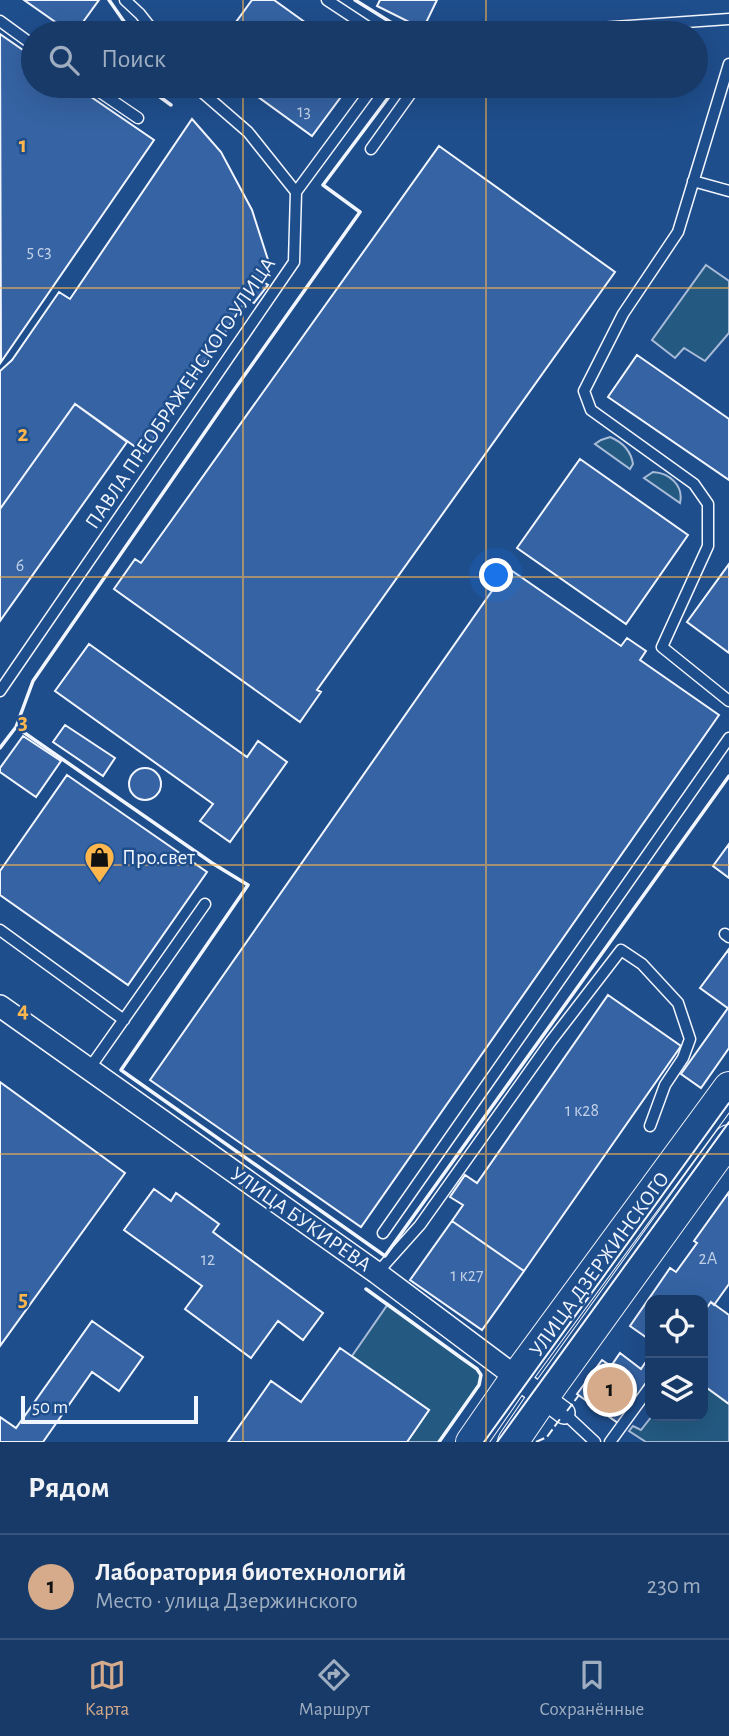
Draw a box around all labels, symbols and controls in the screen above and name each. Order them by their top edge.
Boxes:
search box [21,21,708,98]
icon: search [45,41,83,79]
text: Поиск [101,46,166,72]
house number: 13 [297,103,311,121]
text: 1 [19,134,27,157]
house number: 5 с3 [26,243,52,261]
street label: ПАВЛА ПРЕОБРАЖЕНСКОГО УЛИЦА [82,254,279,533]
text: 2 [18,423,29,446]
house number: 6 [16,557,24,575]
your location [479,558,513,592]
text: 3 [18,711,28,734]
shop icon: Про.свет [82,840,116,884]
place label: Про.свет [122,847,195,868]
text: 4 [17,999,29,1022]
house number: 1 к28 [565,1102,599,1120]
street label: УЛИЦА БУКИРЕВА [227,1163,375,1276]
street label: УЛИЦА ДЗЕРЖИНСКОГО [526,1168,673,1360]
house number: 2А [699,1250,718,1268]
house number: 12 [201,1251,215,1269]
house number: 1 к27 [450,1267,484,1285]
text: 5 [18,1288,28,1311]
map controls [645,1295,708,1421]
button: locate [645,1295,708,1358]
button: layers [645,1358,708,1421]
pin: 1 [587,1364,633,1416]
scale bar [21,1393,198,1425]
text: 50 m [32,1398,68,1417]
text: Рядом [28,1473,110,1503]
text: Лаборатория биотехнологий [95,1559,406,1585]
text: 1 [47,1575,55,1598]
text: 230 m [647,1575,701,1598]
text: Место · улица Дзержинского [95,1590,358,1613]
tab: Карта [85,1656,129,1721]
tab: Маршрут [299,1656,370,1721]
tab: Сохранённые [539,1656,644,1721]

